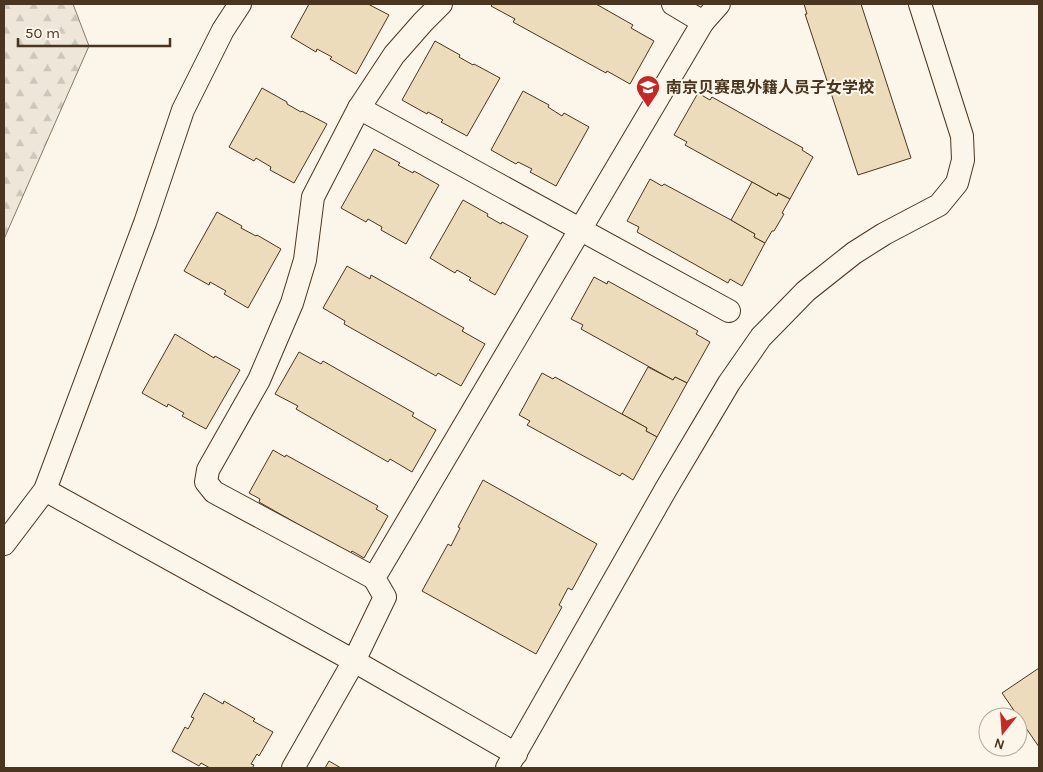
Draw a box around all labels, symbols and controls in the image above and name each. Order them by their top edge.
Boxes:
scale bar [18,15,170,47]
text: 50 m [25,24,60,42]
school or university icon: 南京贝赛思外籍人员子女学校 [635,74,661,108]
place label: 南京贝赛思外籍人员子女学校 [666,78,875,97]
north arrow [978,707,1028,757]
text: N [992,734,1007,754]

